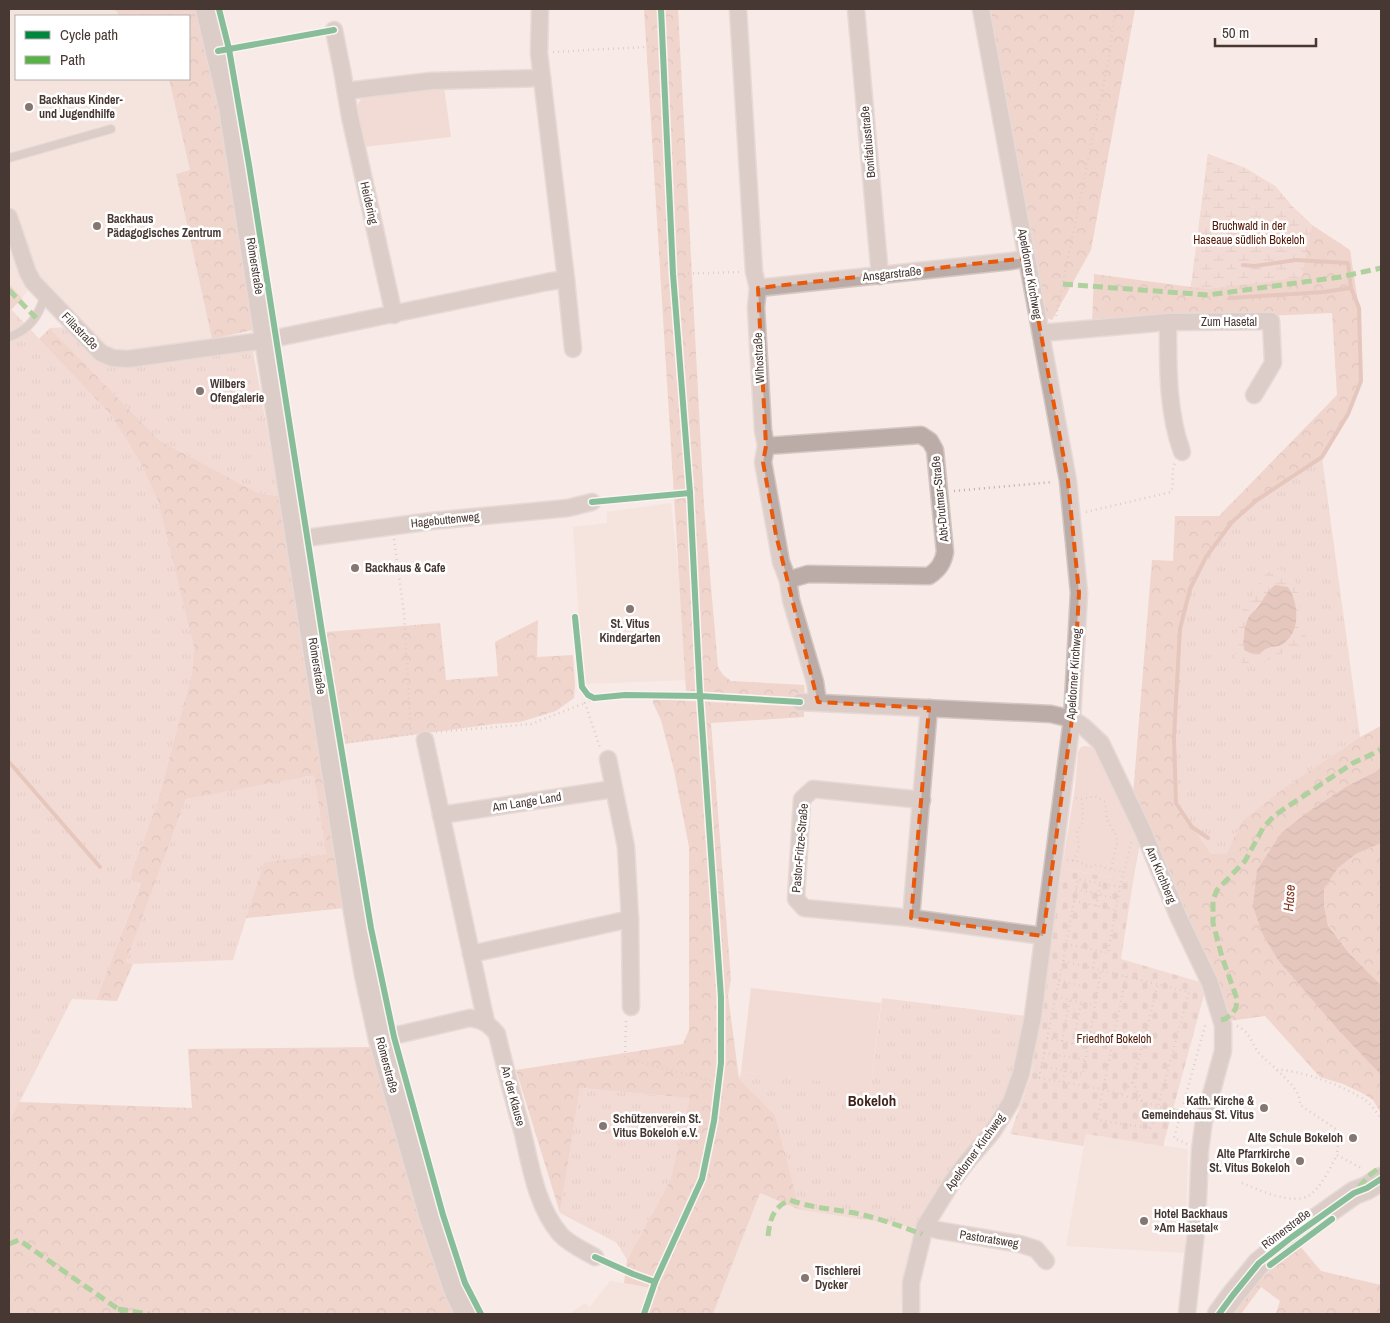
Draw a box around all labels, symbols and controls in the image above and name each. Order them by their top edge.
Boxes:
legend [15,15,190,80]
scale bar [1215,15,1316,47]
text: 50 m [1222,22,1249,43]
text: Cycle path [60,24,118,45]
text: Path [60,49,85,70]
place label: Backhaus Kinder- und Jugendhilfe [39,92,123,122]
marker: Backhaus Kinder- und Jugendhilfe [23,101,35,113]
street label: Bonifatiusstraße [857,105,879,179]
street label: Heidering [356,180,382,226]
place label: Backhaus Pädagogisches Zentrum [107,211,222,241]
park label: Bruchwald in der Haseaue südlich Bokeloh [1193,218,1305,248]
marker: Backhaus Pädagogisches Zentrum [91,220,103,232]
street label: Apeldorner Kirchweg [1014,226,1046,321]
street label: Römerstraße [243,236,267,296]
street label: Ansgarstraße [861,263,922,285]
street label: Fillastraße [58,309,102,353]
street label: Zum Hasetal [1201,314,1257,330]
street label: Wihostraße [750,332,768,384]
place label: Wilbers Ofengalerie [210,376,265,406]
marker: Wilbers Ofengalerie [194,385,206,397]
street label: Abt-Drutmar-Straße [928,455,953,544]
street label: Hagebuttenweg [410,508,481,532]
place label: Backhaus & Cafe [365,560,446,576]
marker: Backhaus & Cafe [349,562,361,574]
marker: St. Vitus Kindergarten [624,603,636,615]
place label: St. Vitus Kindergarten [599,616,661,646]
street label: Apeldorner Kirchweg [1063,627,1085,721]
street label: Römerstraße [305,636,329,696]
street label: Am Lange Land [490,789,563,815]
street label: Pastor-Fritze-Straße [788,803,812,893]
street label: Am Kirchberg [1141,843,1180,906]
water label: Hase [1279,884,1299,912]
park label: Friedhof Bokeloh [1077,1031,1151,1047]
street label: Römerstraße [372,1035,402,1095]
street label: An der Klause [497,1063,529,1128]
district label: Bokeloh [848,1090,896,1111]
place label: Kath. Kirche & Gemeindehaus St. Vitus [1142,1093,1255,1123]
marker: Kath. Kirche & Gemeindehaus St. Vitus [1258,1102,1270,1114]
street label: Apeldorner Kirchweg [941,1110,1009,1195]
place label: Schützenverein St. Vitus Bokeloh e.V. [613,1111,701,1141]
marker: Schützenverein St. Vitus Bokeloh e.V. [597,1120,609,1132]
place label: Alte Schule Bokeloh [1248,1130,1343,1146]
marker: Alte Schule Bokeloh [1347,1132,1359,1144]
place label: Alte Pfarrkirche St. Vitus Bokeloh [1209,1146,1291,1176]
marker: Alte Pfarrkirche St. Vitus Bokeloh [1294,1155,1306,1167]
street label: Römerstraße [1258,1205,1314,1253]
place label: Hotel Backhaus »Am Hasetal« [1154,1206,1228,1236]
marker: Hotel Backhaus »Am Hasetal« [1138,1215,1150,1227]
street label: Pastoratsweg [958,1226,1020,1252]
place label: Tischlerei Dycker [815,1263,861,1293]
marker: Tischlerei Dycker [799,1272,811,1284]

